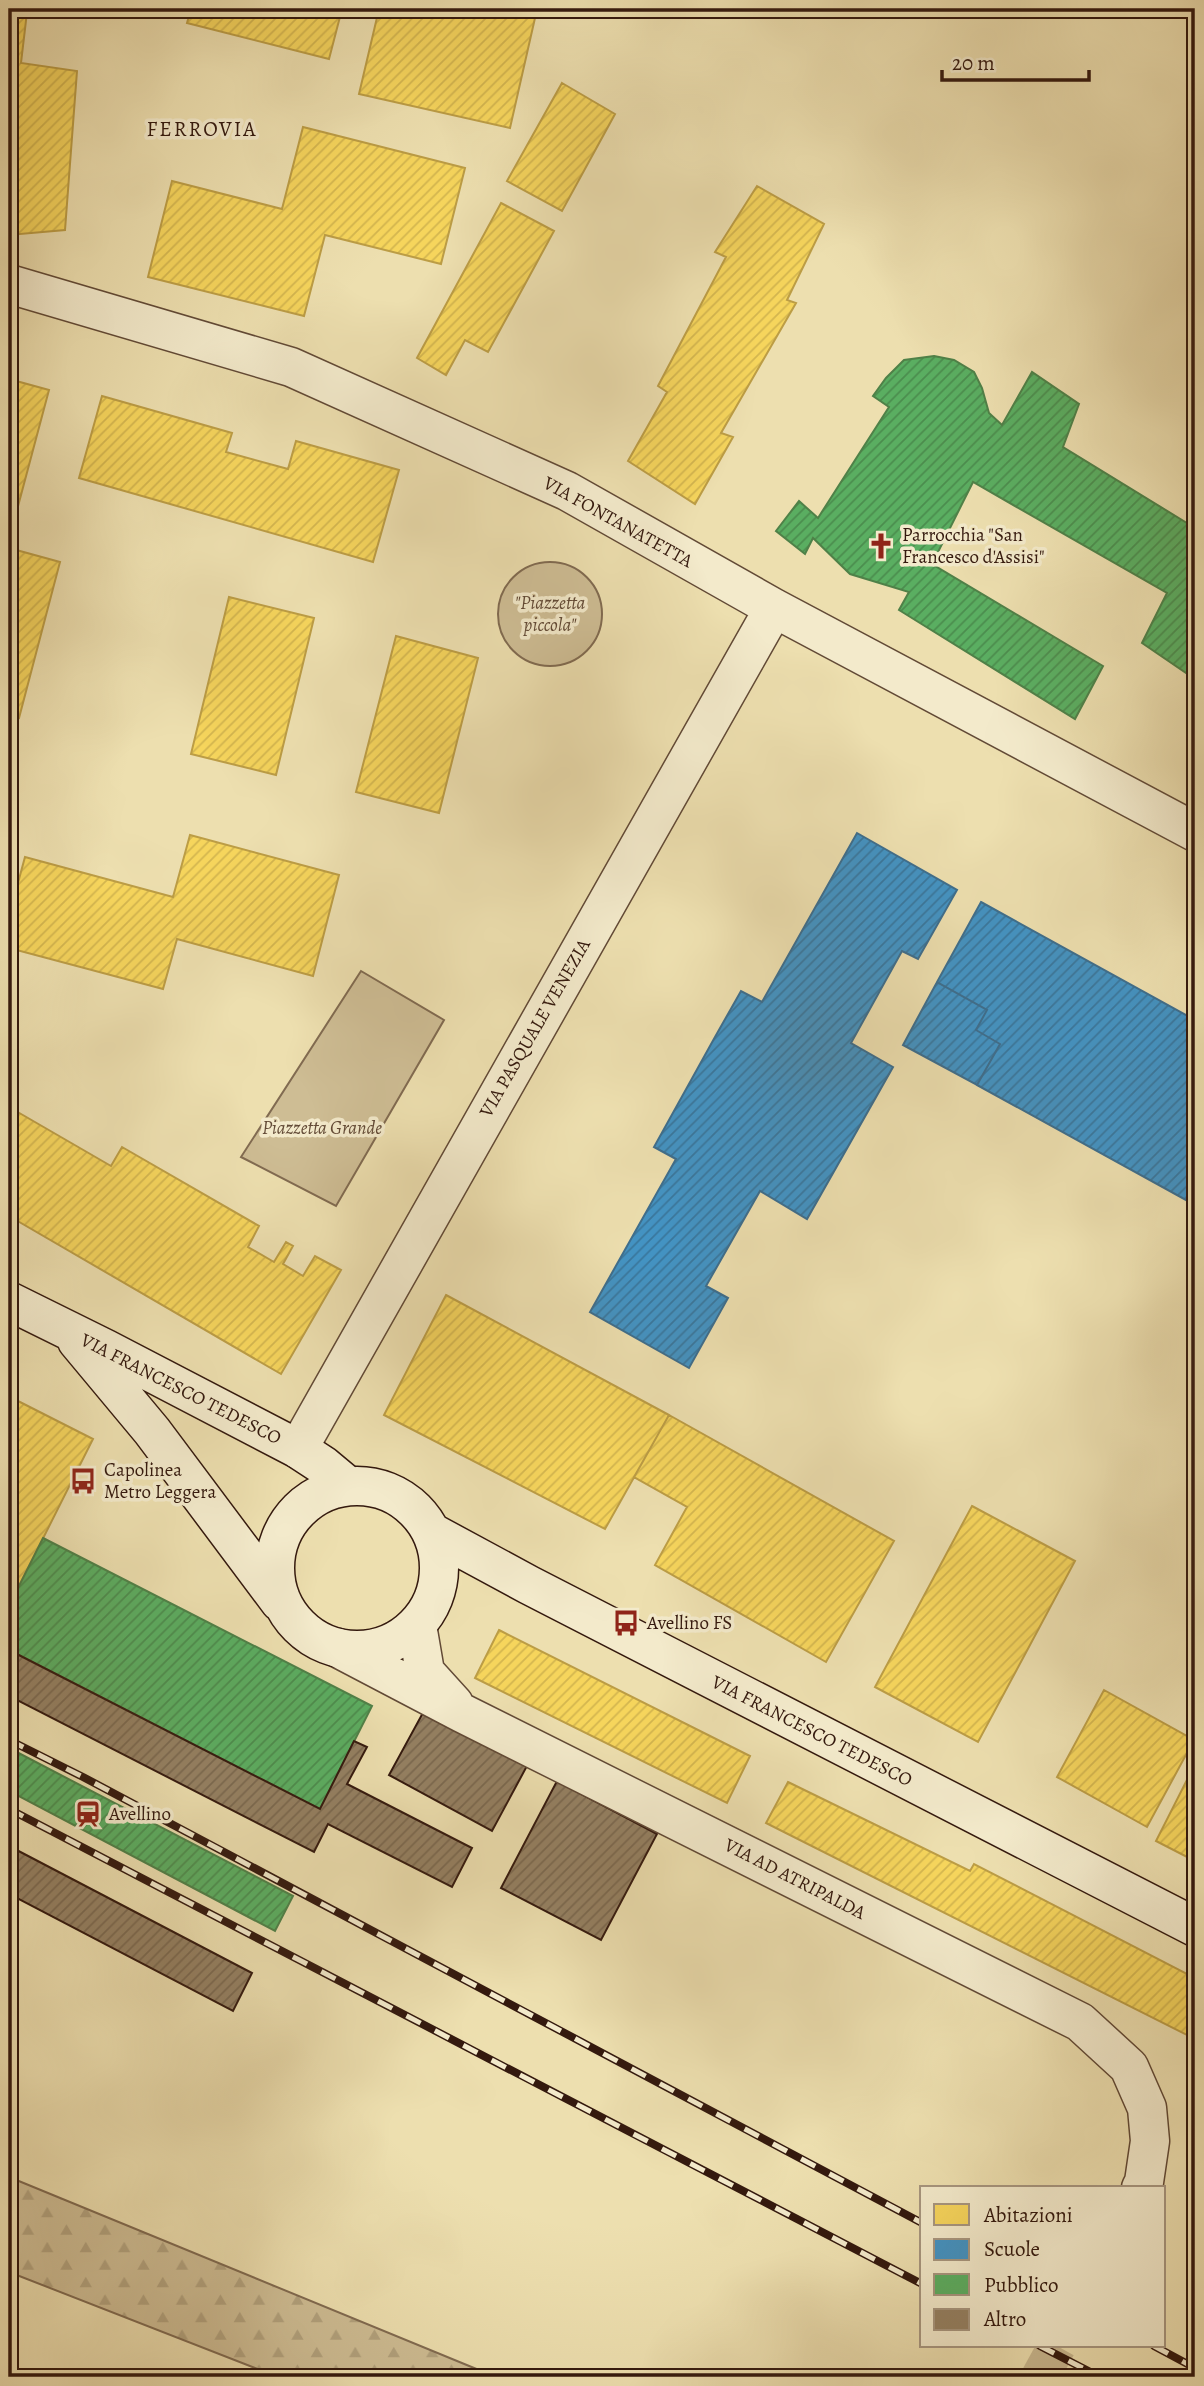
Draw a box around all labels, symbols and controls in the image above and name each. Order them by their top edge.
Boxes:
scale bar [942,38,1088,82]
text: 20 m [952,49,995,77]
district label: FERROVIA [147,115,257,143]
street label: VIA FONTANATETTA [538,470,698,574]
place label: Parrocchia "San Francesco d'Assisi" [902,522,1045,570]
church icon: Parrocchia "San Francesco d'Assisi" [866,531,896,561]
park label: "Piazzetta piccola" [515,590,586,638]
street label: VIA PASQUALE VENEZIA [473,933,597,1123]
park label: Piazzetta Grande [262,1115,382,1141]
street label: VIA FRANCESCO TEDESCO [75,1327,286,1451]
place label: Capolinea Metro Leggera [104,1457,216,1505]
bus stop icon: Capolinea Metro Leggera [68,1466,98,1496]
bus stop icon: Avellino FS [611,1608,641,1638]
place label: Avellino FS [646,1610,732,1636]
street label: VIA FRANCESCO TEDESCO [706,1669,917,1793]
station icon: Avellino [73,1799,103,1829]
place label: Avellino [108,1801,171,1827]
street label: VIA AD ATRIPALDA [719,1832,871,1926]
legend [920,2186,1166,2348]
text: Abitazioni [983,2201,1073,2229]
text: Scuole [984,2235,1040,2263]
text: Pubblico [984,2271,1058,2299]
text: Altro [983,2305,1026,2333]

